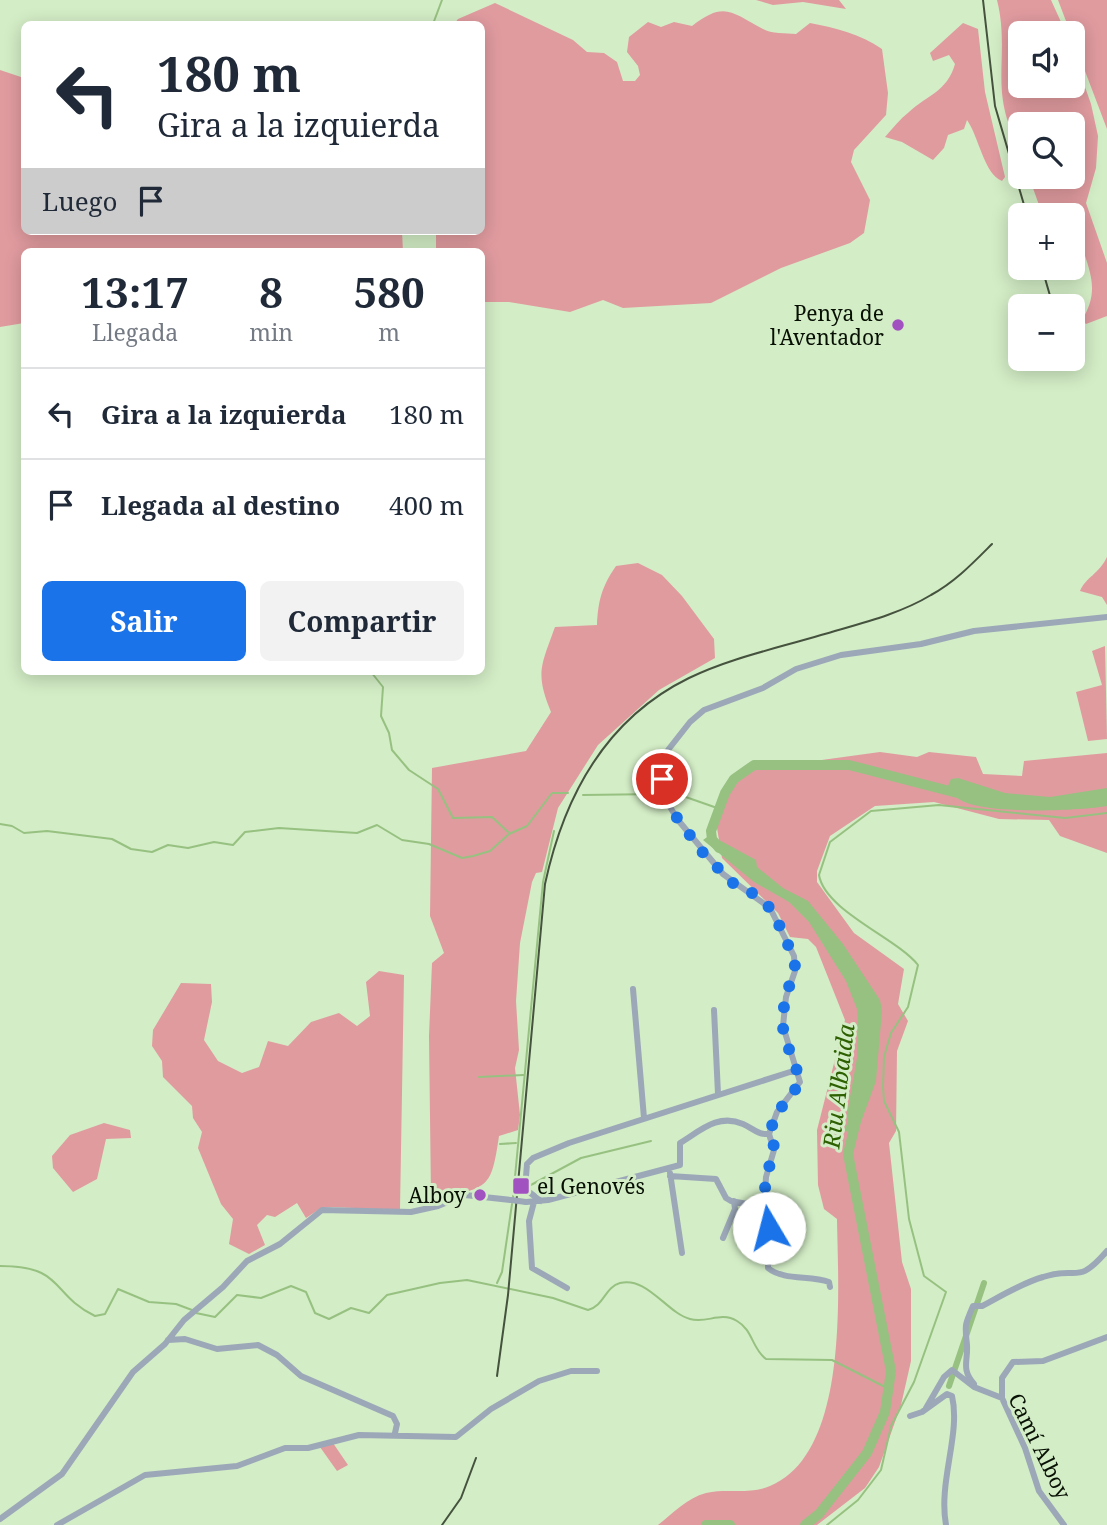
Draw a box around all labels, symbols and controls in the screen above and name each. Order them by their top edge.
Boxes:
map controls [1008,21,1085,371]
button: sound [1008,21,1085,98]
text: 180 m [157,40,301,106]
icon: left [42,49,133,140]
text: Gira a la izquierda [157,103,440,146]
button: search [1008,112,1085,189]
icon: arrive [132,182,170,220]
text: Luego [42,183,118,219]
button: + [1008,203,1085,280]
text: 13:17 [81,263,189,320]
text: 8 [259,263,283,320]
text: 580 [353,263,425,320]
button: − [1008,294,1085,371]
place label: Penya de l'Aventador [770,299,884,351]
text: Llegada [92,316,178,348]
text: min [249,316,293,348]
text: m [378,316,400,348]
marker: Penya de l'Aventador [890,317,906,333]
icon: left [42,395,80,433]
text: Gira a la izquierda [101,396,347,432]
text: 180 m [389,396,464,432]
icon: arrive [42,486,80,524]
text: Llegada al destino [101,487,340,523]
text: 400 m [389,487,464,523]
button: Salir [42,581,246,661]
button: Compartir [260,581,464,661]
pin [632,749,692,809]
icon: arrive [643,760,681,798]
water label: Riu Albaida [814,1021,862,1151]
place label: el Genovés [537,1172,645,1200]
marker: el Genovés [511,1176,531,1196]
place label: Alboy [408,1181,466,1209]
marker: Alboy [472,1187,488,1203]
position arrow [732,1191,806,1265]
street label: Camí Alboy [1002,1388,1078,1504]

